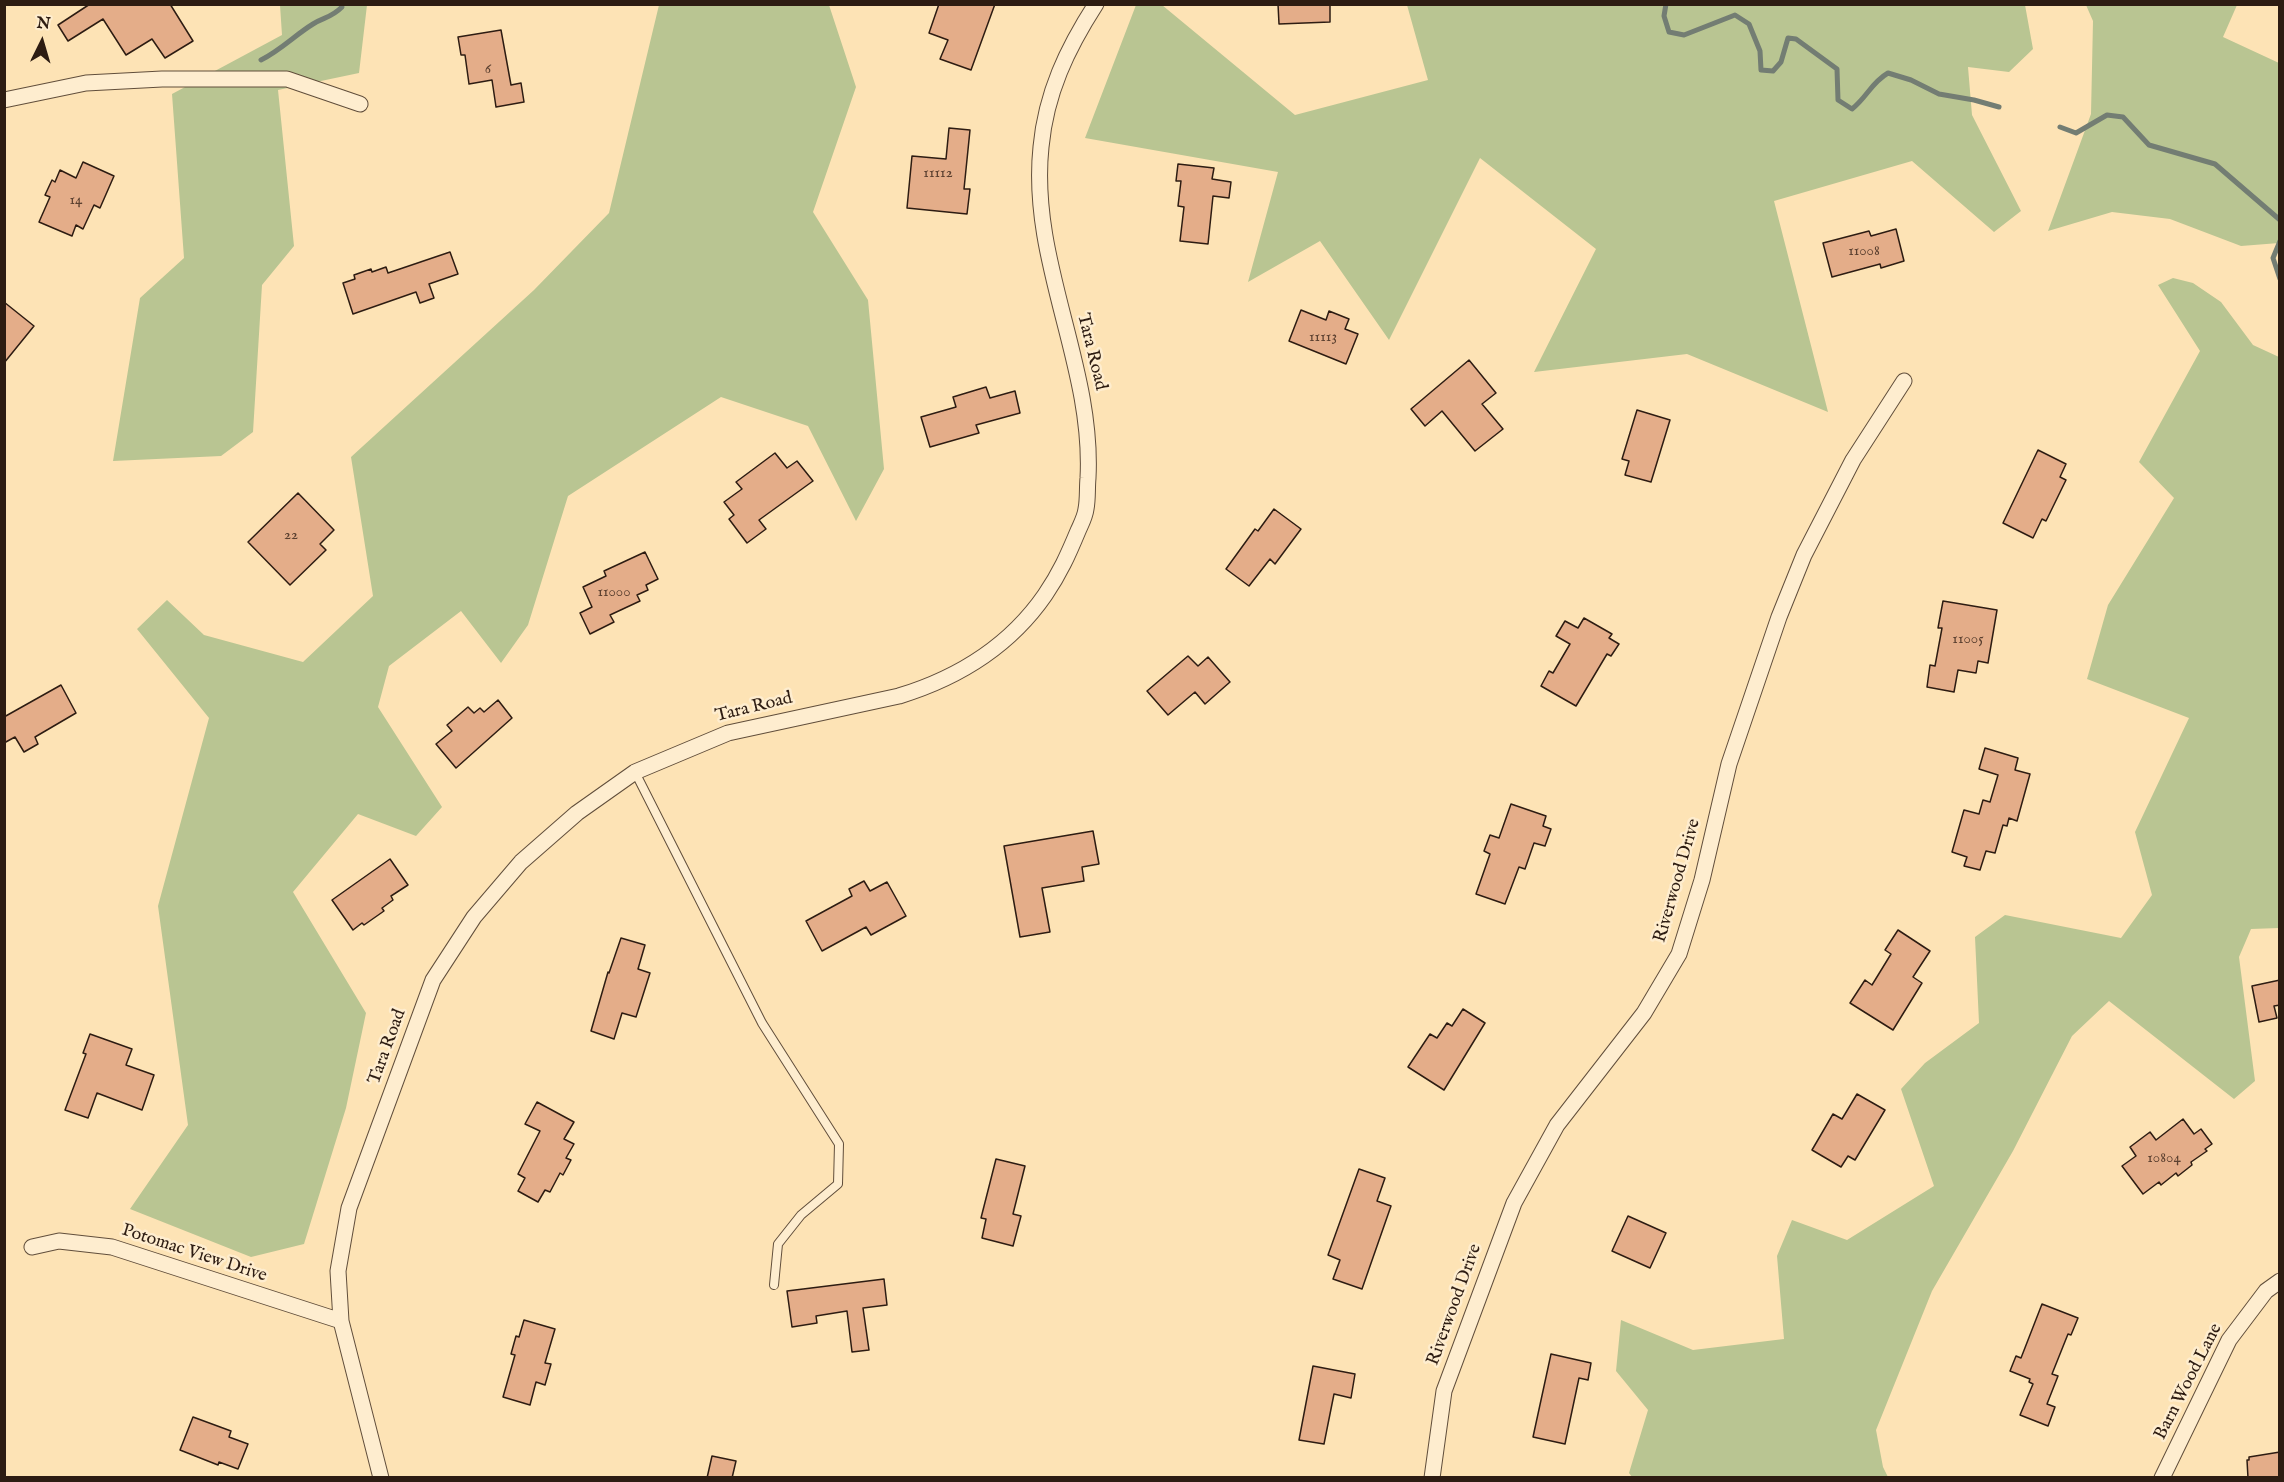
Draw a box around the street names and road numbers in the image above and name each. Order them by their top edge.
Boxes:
street label: Tara Road [1071,311,1111,393]
street label: Tara Road [713,688,795,728]
street label: Riverwood Drive [1650,817,1706,945]
street label: Tara Road [364,1006,412,1088]
street label: Potomac View Drive [119,1220,269,1288]
street label: Riverwood Drive [1423,1241,1487,1369]
street label: Barn Wood Lane [2150,1320,2228,1444]

